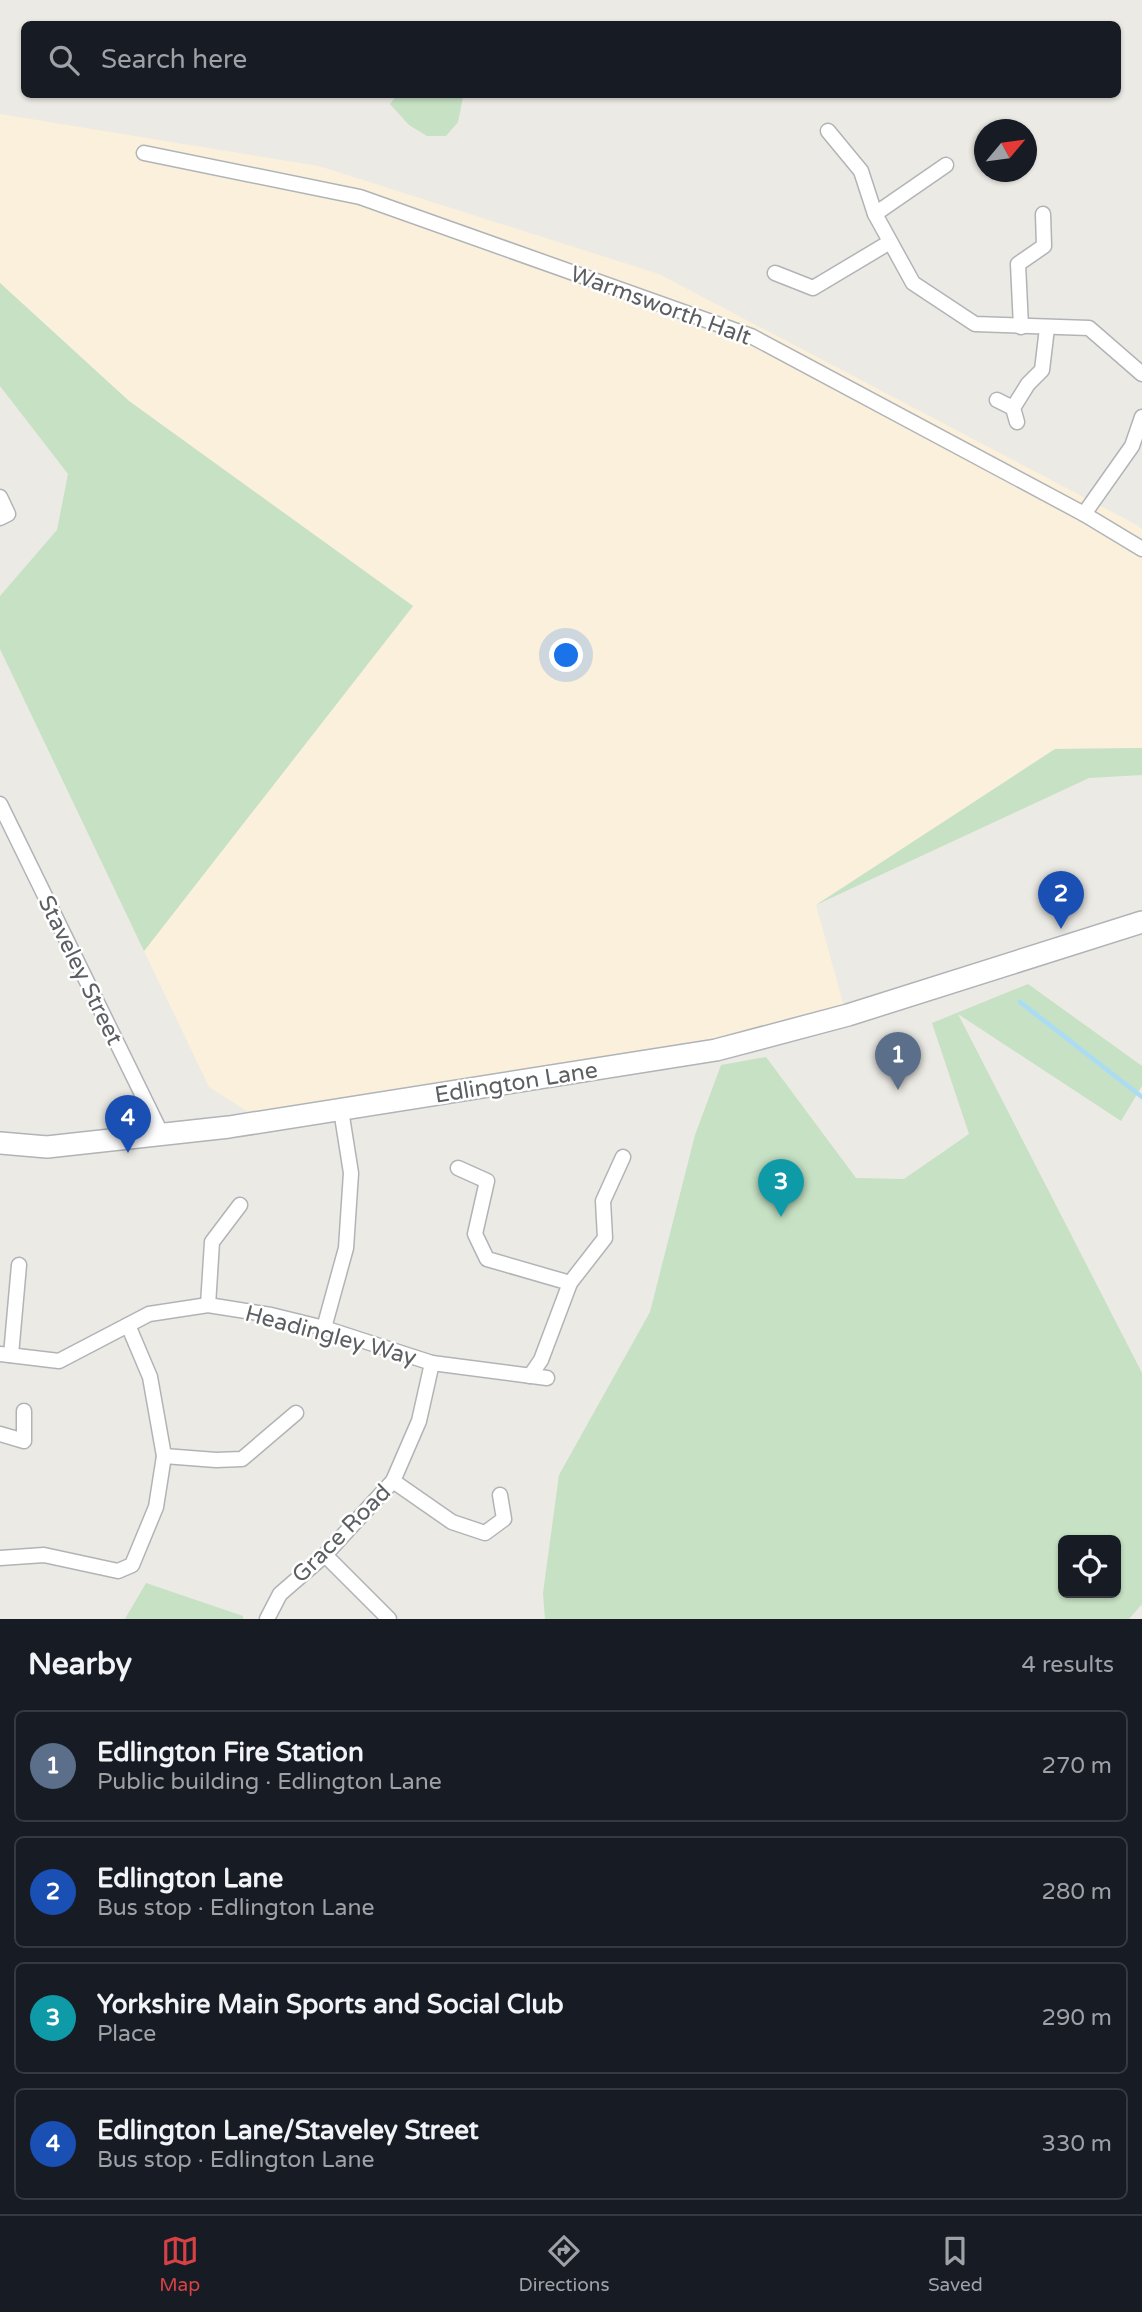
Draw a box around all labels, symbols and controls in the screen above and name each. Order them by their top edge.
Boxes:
search box [21,21,1121,98]
icon: search [45,41,83,79]
text: Search here [101,44,247,75]
north arrow [974,119,1037,182]
street label: Warmsworth Halt [566,260,755,352]
your location [549,638,583,672]
pin: 2 [1038,871,1084,929]
street label: Staveley Street [32,891,128,1050]
pin: 1 [875,1032,921,1090]
street label: Edlington Lane [433,1056,600,1110]
pin: 4 [105,1095,151,1153]
pin: 3 [758,1159,804,1217]
street label: Headingley Way [242,1300,419,1372]
street label: Grace Road [287,1479,397,1589]
map controls [1058,1535,1121,1598]
button: locate [1058,1535,1121,1598]
text: Nearby [28,1646,132,1683]
text: 4 results [1021,1651,1114,1679]
text: Edlington Fire Station [97,1737,364,1768]
text: 1 [46,1752,60,1780]
text: 270 m [1042,1752,1112,1780]
text: Public building · Edlington Lane [97,1768,442,1796]
text: Edlington Lane [97,1863,283,1894]
text: 2 [46,1878,60,1906]
text: 280 m [1042,1878,1112,1906]
text: Bus stop · Edlington Lane [97,1894,374,1922]
text: Yorkshire Main Sports and Social Club [97,1989,564,2020]
text: 3 [46,2004,60,2032]
text: 290 m [1042,2004,1112,2032]
text: Place [97,2020,156,2048]
text: Edlington Lane/Staveley Street [97,2115,479,2146]
text: 4 [46,2130,60,2158]
text: 330 m [1042,2130,1112,2158]
text: Bus stop · Edlington Lane [97,2146,374,2174]
tab: Map [159,2232,200,2296]
tab: Directions [519,2232,610,2296]
tab: Saved [928,2232,983,2296]

